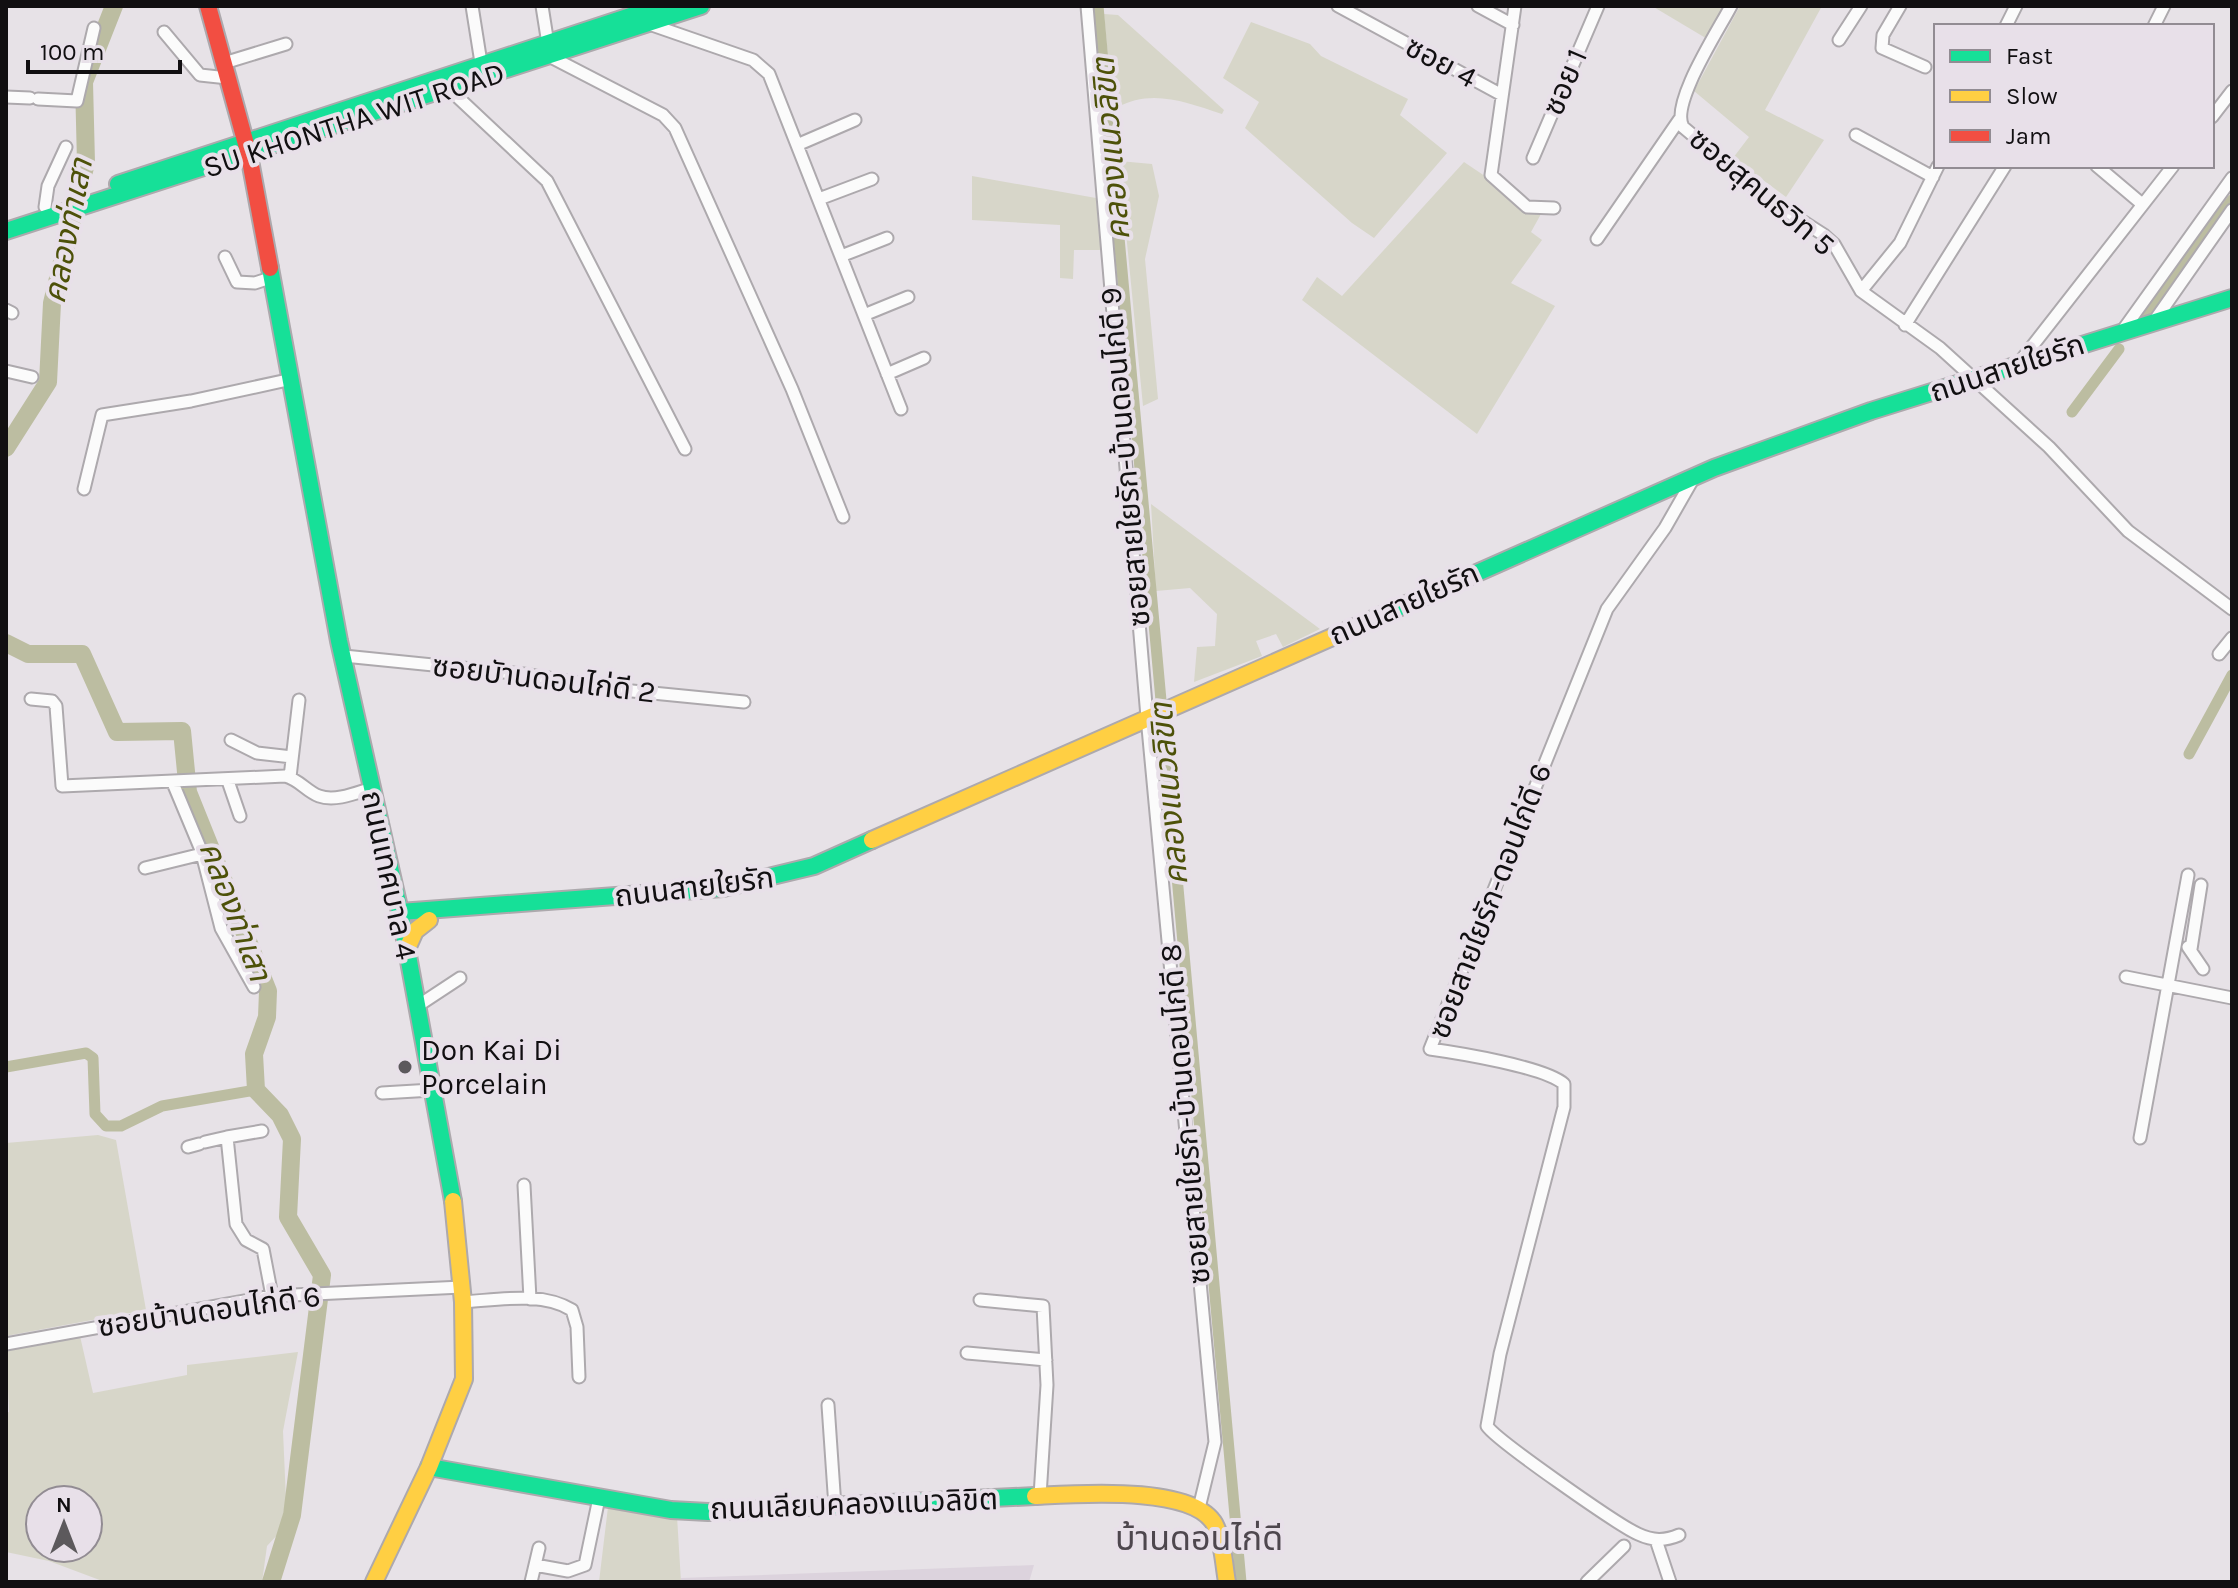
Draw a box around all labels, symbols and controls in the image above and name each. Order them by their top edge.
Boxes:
scale bar [28,24,180,74]
legend [1934,24,2214,168]
street label: ซอย 4 [1399,28,1483,96]
text: 100 m [40,38,105,66]
text: Fast [2006,42,2053,70]
street label: ซอย 1 [1535,43,1595,121]
street label: SU KHONTHA WIT ROAD [199,54,509,186]
water label: คลองแนวลิขิต [1084,55,1137,242]
text: Slow [2006,82,2058,110]
street label: ซอยสุคนธวิท 5 [1682,121,1842,263]
text: Jam [2006,122,2051,150]
water label: คลองท่าเสา [36,154,101,306]
street label: ซอยสายใยรัก-บ้านดอนไก่ดี 9 [1092,286,1158,628]
street label: ถนนสายใยรัก [1925,326,2089,410]
street label: ถนนสายใยรัก [1323,555,1485,653]
street label: ซอยบัานดอนไก่ดี 2 [430,647,658,711]
water label: คลองแนวลิขิต [1142,700,1195,887]
street label: ซอยสายใยรัก-ดอนไก่ดี 6 [1421,758,1559,1044]
street label: ถนนเทศบาล 4 [353,787,425,963]
water label: คลองท่าเสา [192,836,279,988]
street label: ถนนสายใยรัก [612,859,776,915]
street label: ซอยสายใยรัก-บ้านดอนไก่ดี 8 [1152,942,1218,1286]
place label: Don Kai Di Porcelain [421,1032,562,1102]
marker: Don Kai Di Porcelain [396,1058,414,1076]
street label: ซอยบ้านดอนไก่ดี 6 [95,1278,323,1344]
street label: ถนนเลียบคลองแนวลิขิต [709,1481,999,1527]
north arrow [24,1484,104,1564]
text: N [56,1492,72,1518]
district label: บ้านดอนไก่ดี [1115,1519,1283,1559]

